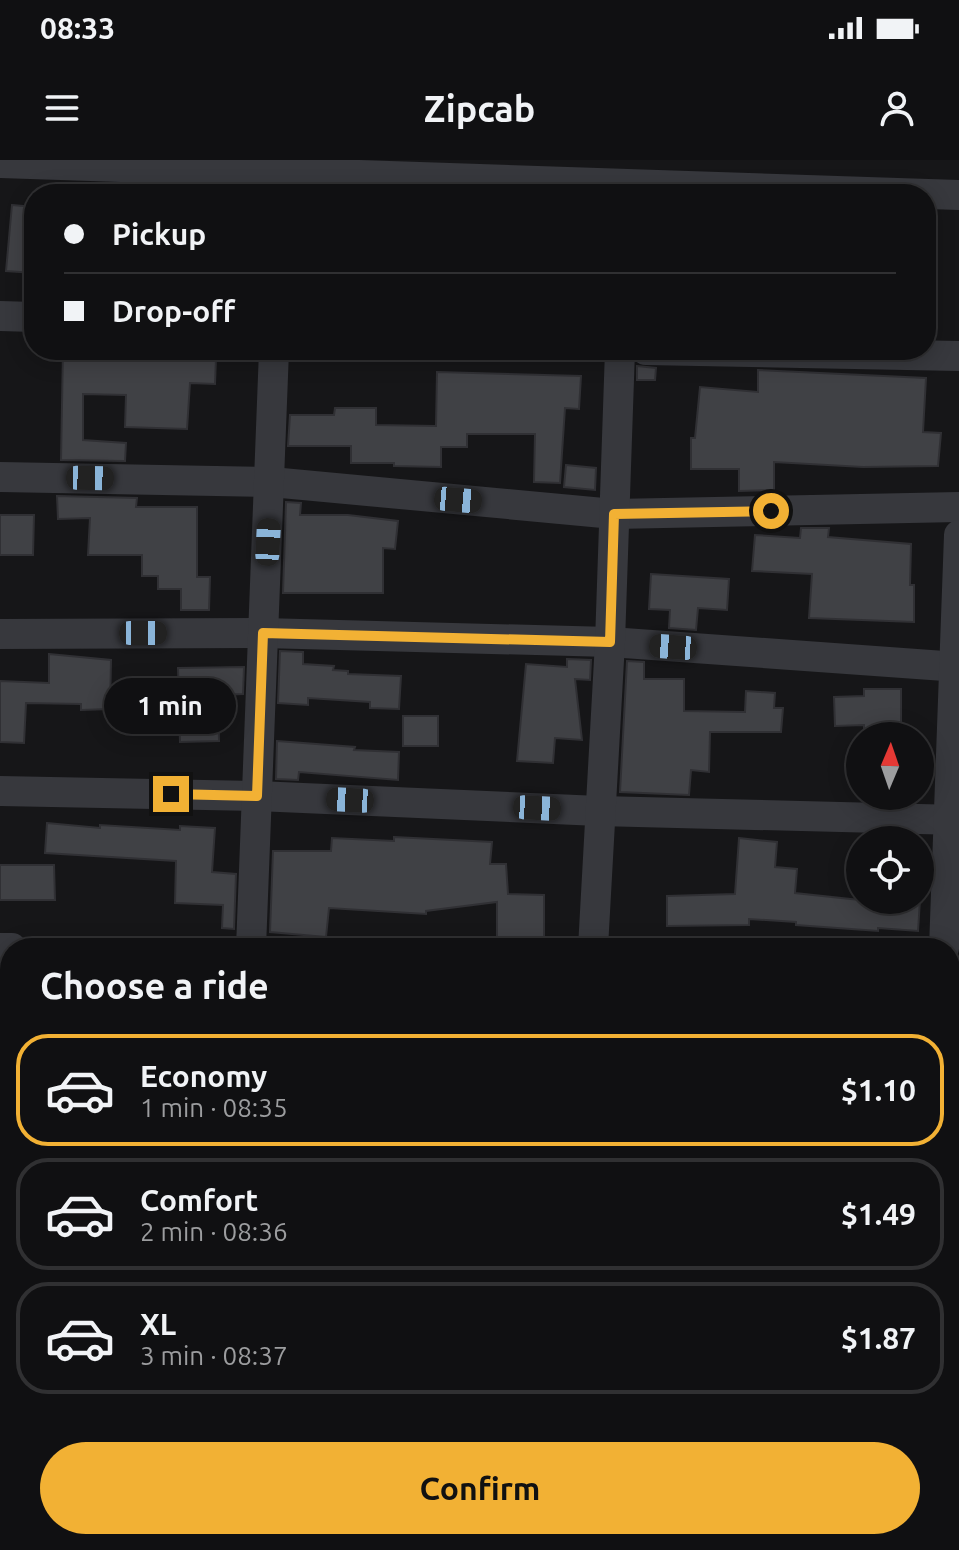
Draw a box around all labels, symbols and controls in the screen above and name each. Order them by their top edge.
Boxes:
text: 08:33 [40,11,115,45]
icon: menu [40,86,84,130]
icon: person [875,86,919,130]
text: Zipcab [424,88,535,129]
text: Pickup [112,217,206,251]
text: Drop-off [112,294,235,328]
car [66,466,114,490]
car [433,486,483,514]
route start [753,493,789,529]
car [255,517,281,567]
car [119,621,167,645]
car [648,633,698,661]
callout: 1 min [105,678,237,734]
text: 1 min [137,691,203,720]
north arrow [846,722,934,810]
map controls [846,722,934,914]
route end [153,776,189,812]
car [325,787,375,813]
car [512,795,562,821]
button: locate [846,826,934,914]
text: Choose a ride [40,965,269,1006]
icon: car [44,1054,116,1126]
text: Economy [140,1059,267,1093]
text: $1.10 [841,1073,916,1107]
text: 1 min · 08:35 [140,1093,288,1122]
icon: car [44,1178,116,1250]
text: Comfort [140,1183,258,1217]
text: $1.49 [841,1197,916,1231]
text: 2 min · 08:36 [140,1217,288,1246]
icon: car [44,1302,116,1374]
text: XL [140,1307,176,1341]
text: $1.87 [841,1321,916,1355]
text: 3 min · 08:37 [140,1341,288,1370]
button: Confirm [40,1442,920,1534]

